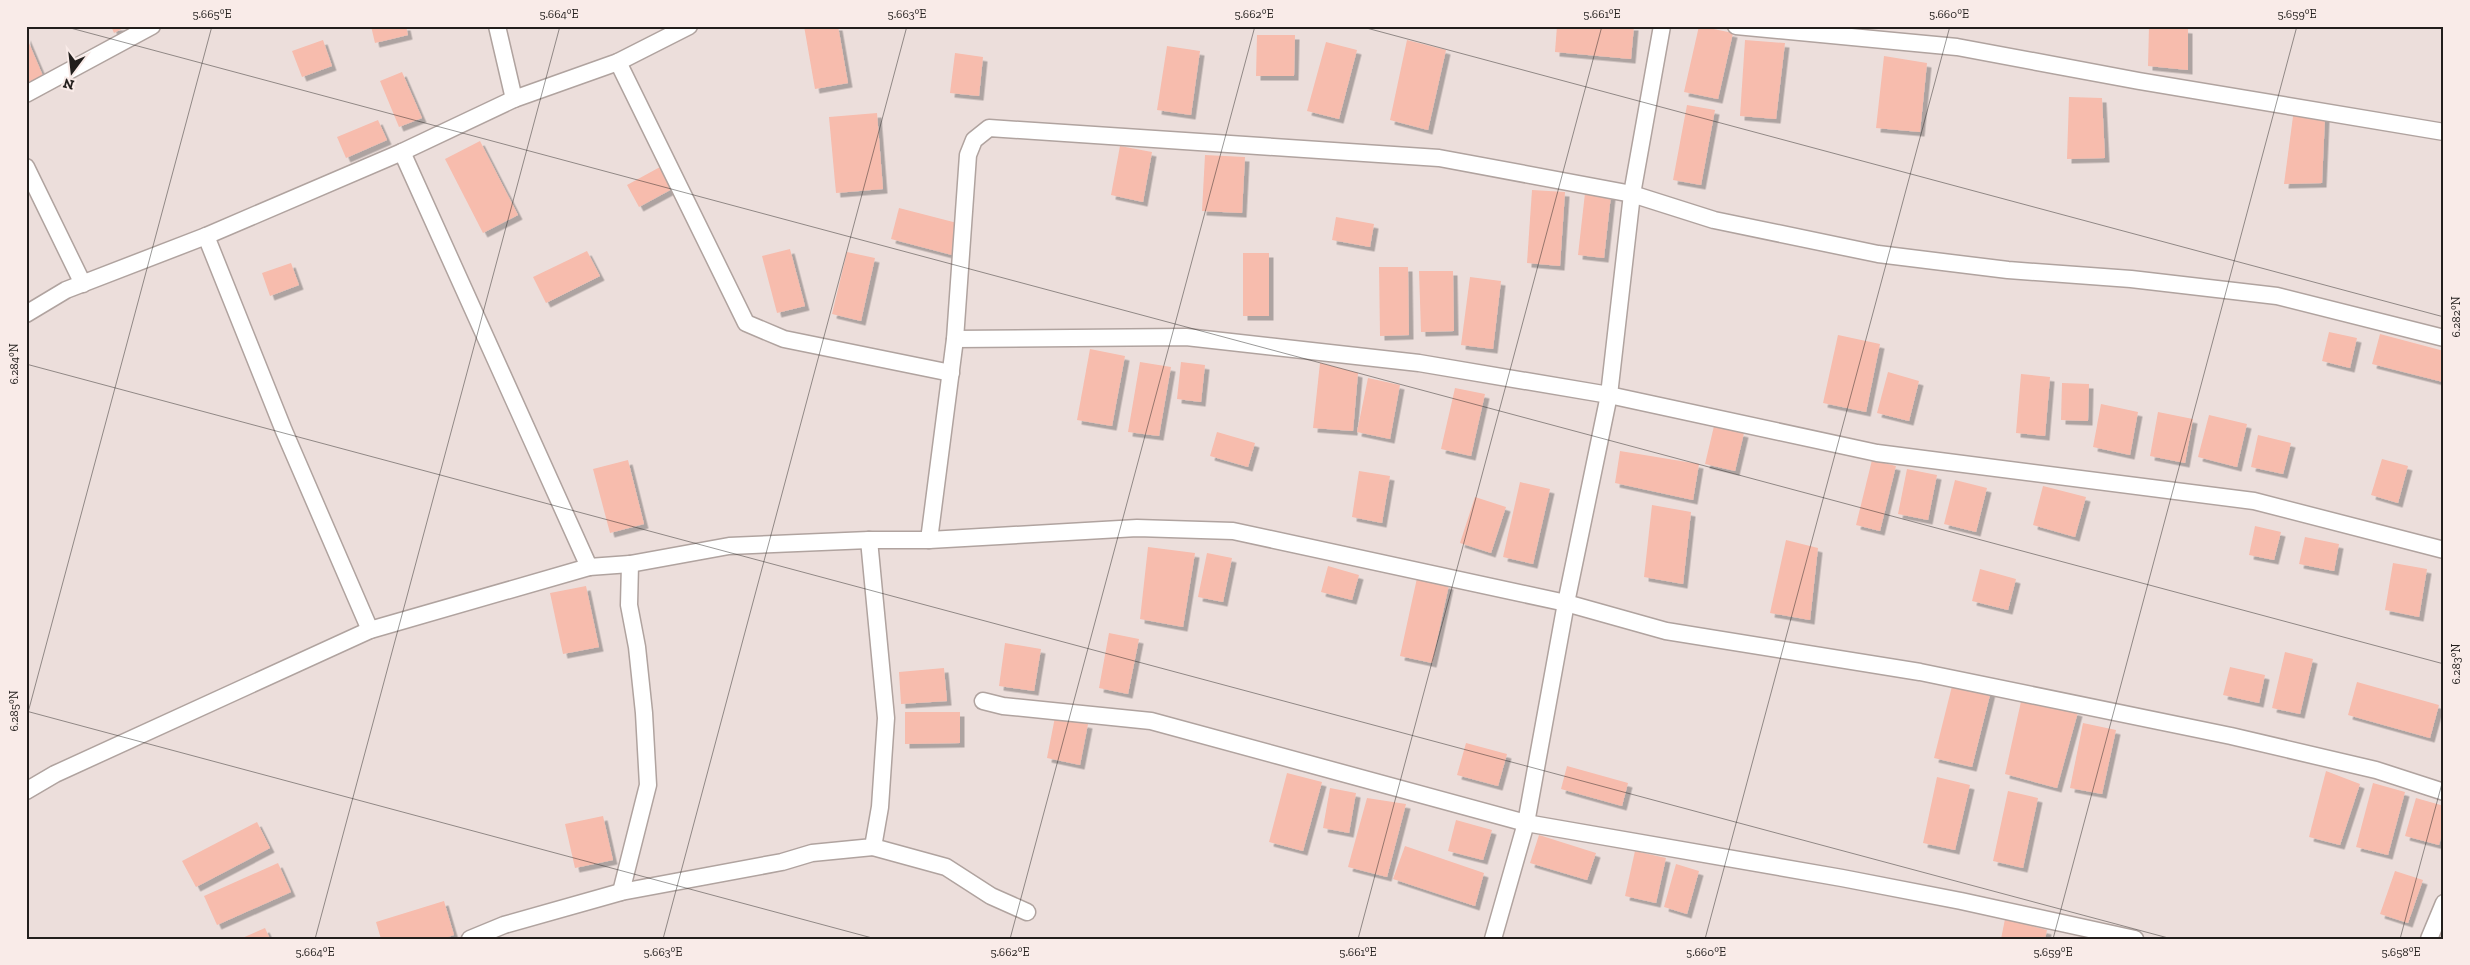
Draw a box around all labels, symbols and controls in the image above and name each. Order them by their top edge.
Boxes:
text: 5.665°E [192,7,232,21]
text: 5.664°E [539,7,579,21]
text: 5.663°E [888,7,926,21]
text: 5.662°E [1234,7,1274,21]
text: 5.661°E [1583,7,1621,21]
text: 5.660°E [1929,7,1969,21]
text: 5.659°E [2277,7,2317,21]
north arrow [48,48,98,98]
text: N [61,74,76,94]
text: 6.282°N [2449,296,2463,338]
text: 6.284°N [7,343,21,385]
text: 6.283°N [2449,643,2463,684]
text: 6.285°N [7,690,21,732]
text: 5.664°E [295,945,335,959]
text: 5.663°E [644,945,682,959]
text: 5.662°E [990,945,1030,959]
text: 5.661°E [1339,945,1377,959]
text: 5.660°E [1686,945,1726,959]
text: 5.659°E [2033,945,2073,959]
text: 5.658°E [2381,945,2421,959]

